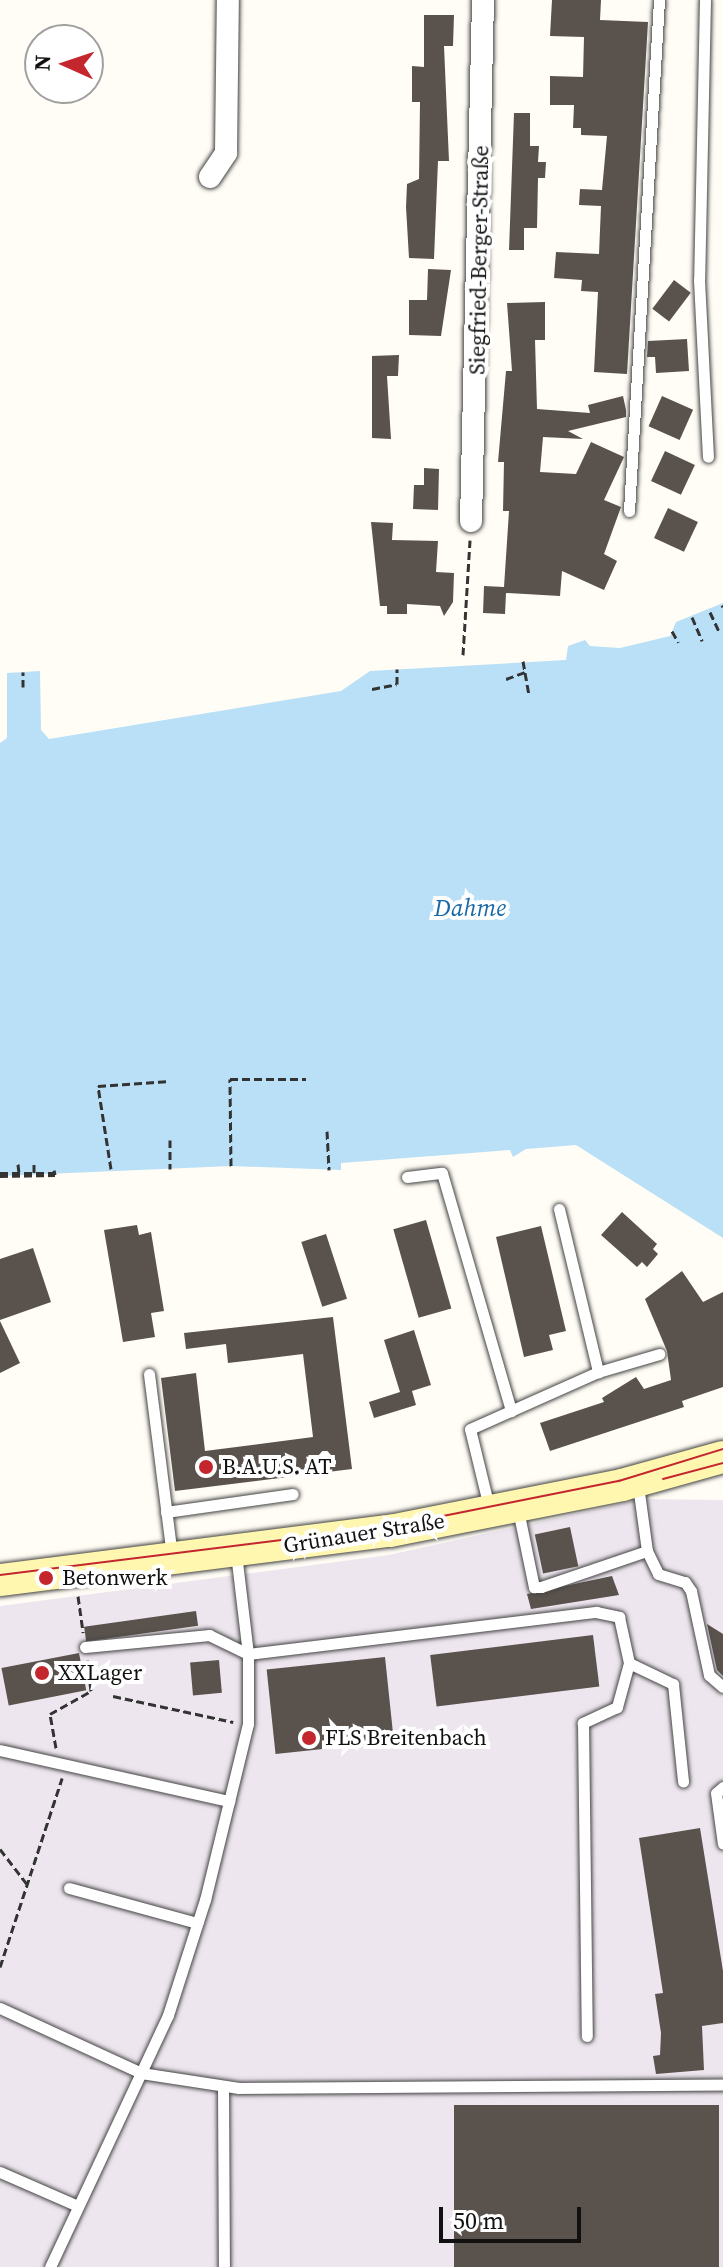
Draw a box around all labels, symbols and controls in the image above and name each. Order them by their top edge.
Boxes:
north arrow [24,24,104,104]
text: N [27,54,57,72]
street label: Siegfried-Berger-Straße [464,145,494,375]
water label: Dahme [434,894,506,922]
place label: B.A.U.S. AT [222,1454,332,1480]
marker: B.A.U.S. AT [197,1458,215,1476]
street label: Grünauer Straße [282,1507,446,1559]
place label: Betonwerk [62,1565,168,1591]
marker: Betonwerk [37,1569,55,1587]
place label: XXLager [58,1660,142,1686]
marker: XXLager [33,1664,51,1682]
place label: FLS Breitenbach [325,1725,487,1751]
marker: FLS Breitenbach [300,1729,318,1747]
scale bar [443,2191,585,2241]
text: 50 m [453,2204,504,2237]

